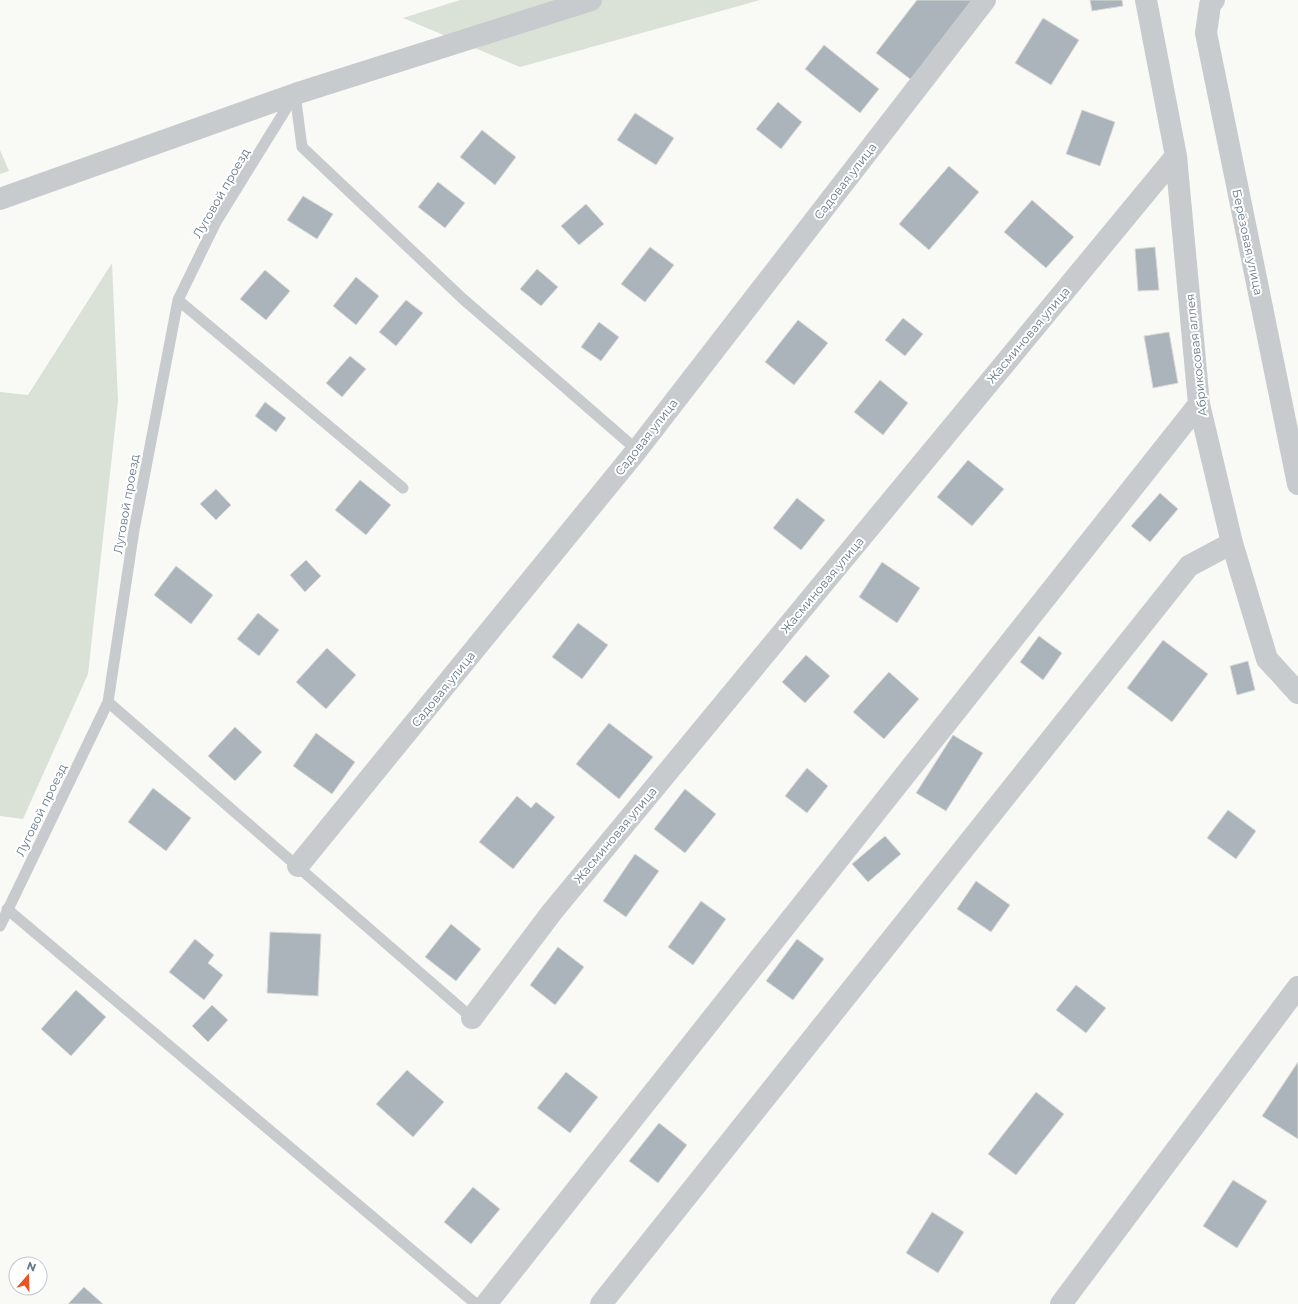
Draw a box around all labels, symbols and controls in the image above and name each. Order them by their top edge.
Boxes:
street label: Садовая улица [810,140,880,222]
street label: Луговой проезд [189,145,253,241]
street label: Берёзовая улица [1229,188,1267,296]
street label: Жасминовая улица [983,284,1073,386]
street label: Абрикосовая аллея [1182,293,1210,417]
street label: Садовая улица [611,396,681,478]
street label: Луговой проезд [110,453,142,555]
street label: Жасминовая улица [777,534,867,636]
street label: Садовая улица [408,648,478,730]
street label: Луговой проезд [12,761,70,859]
street label: Жасминовая улица [570,784,660,886]
north arrow [8,1256,48,1296]
text: N [25,1259,38,1275]

